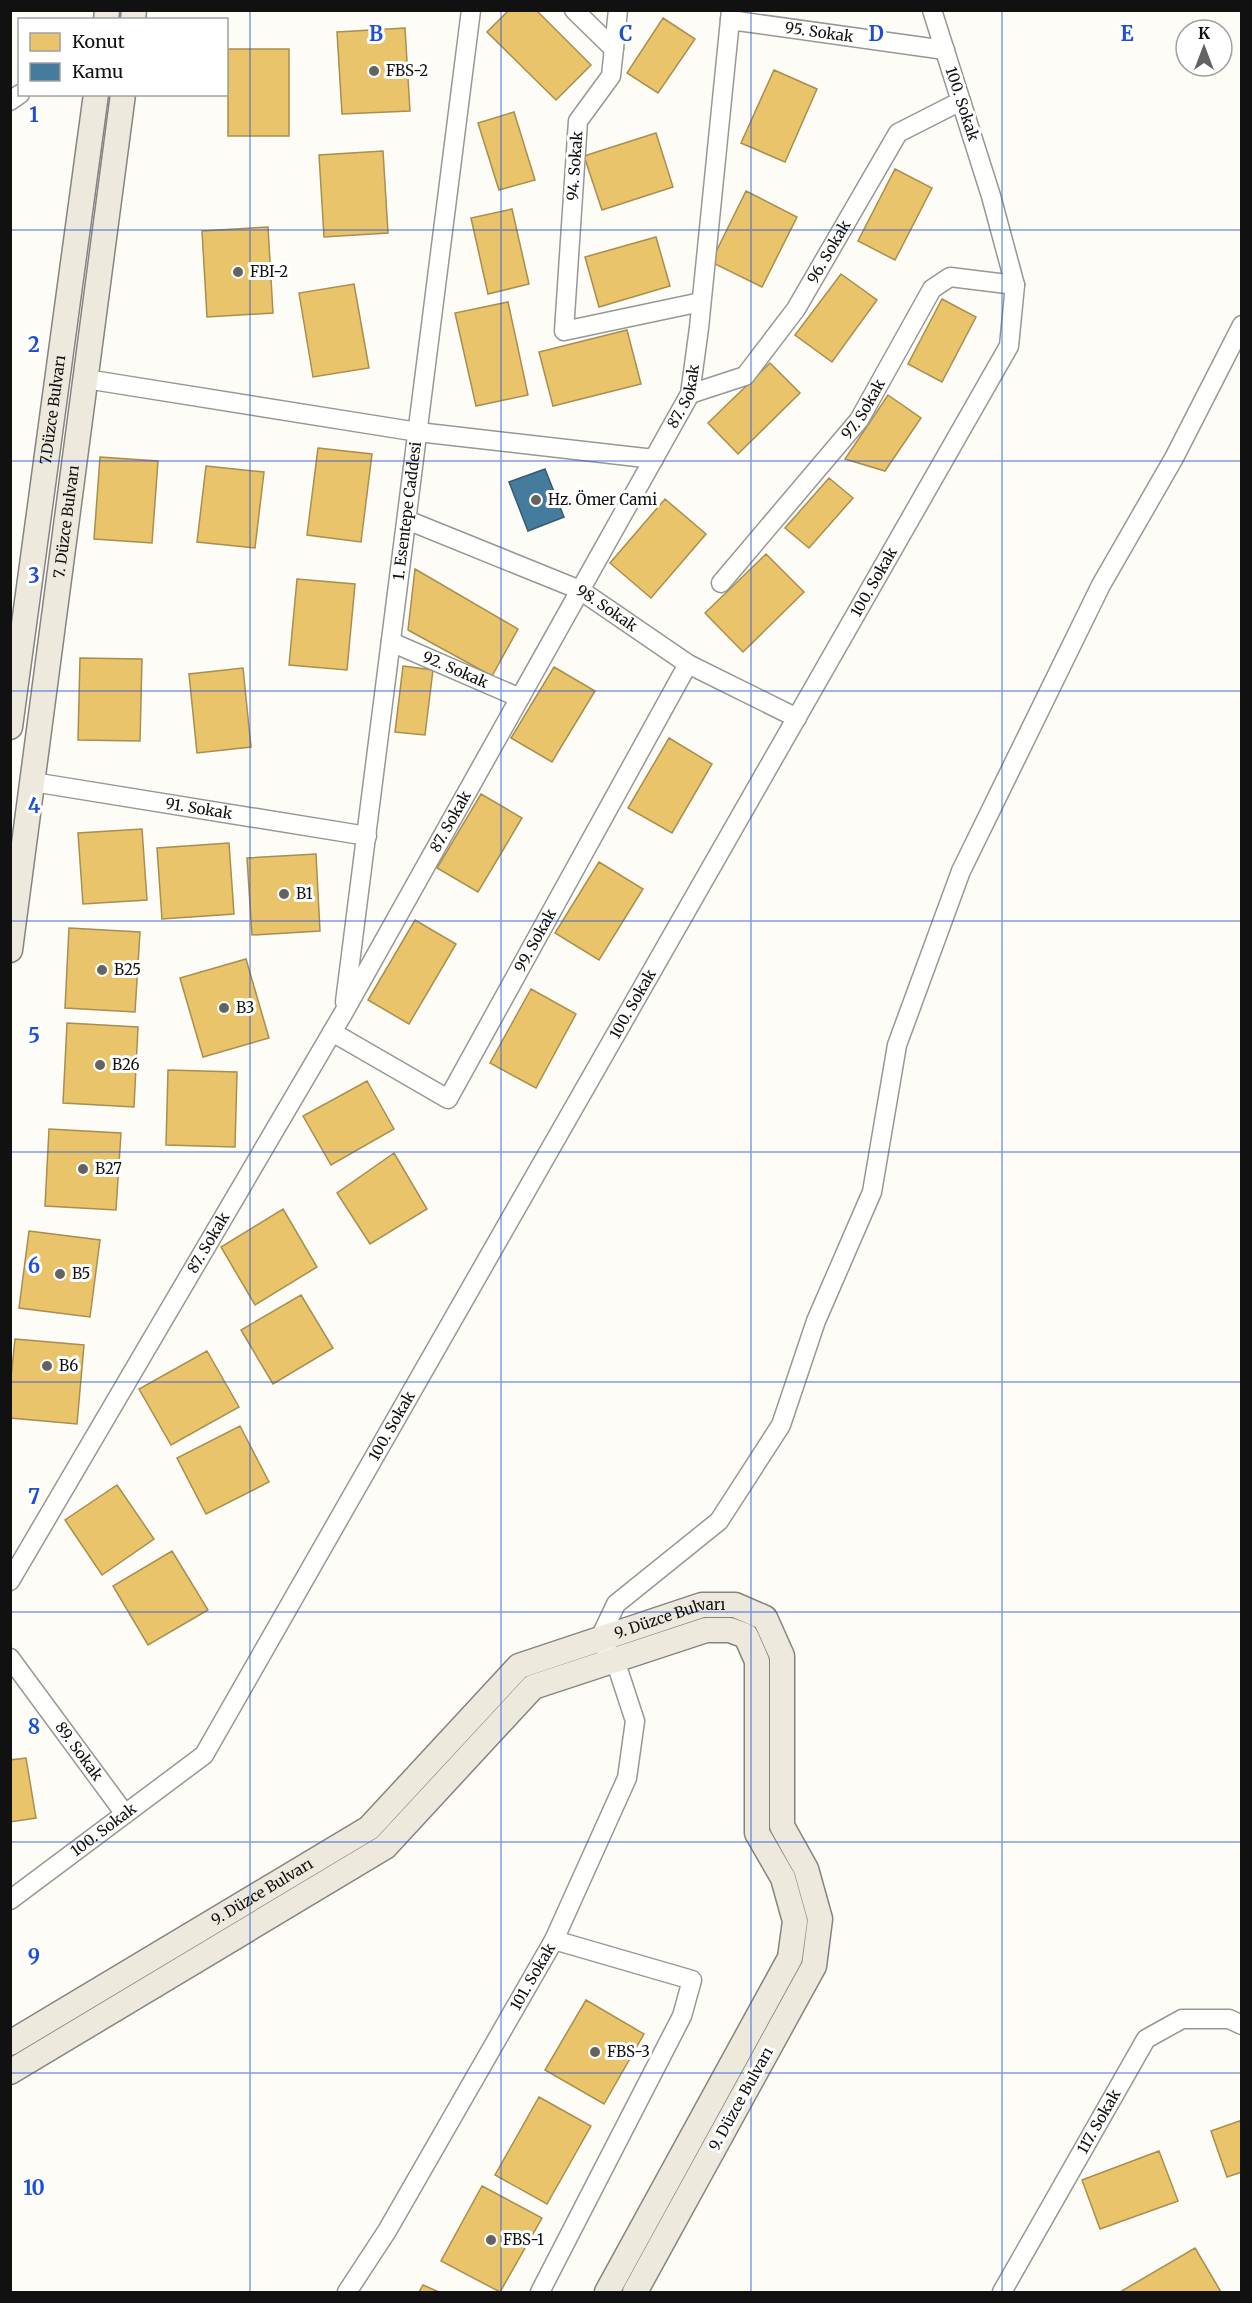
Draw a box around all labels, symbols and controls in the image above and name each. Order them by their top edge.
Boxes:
legend [18,18,228,96]
street label: 95. Sokak [784,18,855,46]
north arrow [1174,18,1234,78]
text: B [369,21,383,46]
text: C [619,21,633,46]
text: D [868,21,884,46]
text: E [1120,21,1134,46]
text: K [1198,23,1210,43]
text: Konut [72,30,125,53]
text: Kamu [72,60,123,83]
place label: FBS-2 [386,61,428,80]
marker: FBS-2 [367,64,381,78]
street label: 100. Sokak [942,64,984,144]
text: 1 [29,102,39,127]
street label: 94. Sokak [563,130,586,201]
street label: 96. Sokak [803,216,855,287]
place label: FBI-2 [250,262,288,281]
marker: FBI-2 [231,265,245,279]
text: 2 [28,332,40,357]
street label: 7.Düzce Bulvarı [36,354,69,466]
street label: 87. Sokak [663,363,703,431]
street label: 97. Sokak [837,375,889,443]
street label: 1. Esentepe Caddesi [389,440,425,581]
street label: 7. Düzce Bulvarı [49,464,83,579]
place label: Hz. Ömer Cami [548,489,657,509]
marker: Hz. Ömer Cami [529,493,543,507]
street label: 100. Sokak [846,543,901,620]
text: 3 [28,563,40,588]
street label: 98. Sokak [573,580,642,636]
street label: 92. Sokak [420,647,492,692]
street label: 87. Sokak [425,787,475,855]
text: 4 [28,793,41,818]
street label: 91. Sokak [164,794,234,823]
place label: B1 [296,884,313,903]
marker: B1 [277,887,291,901]
street label: 99. Sokak [510,905,560,975]
place label: B25 [114,960,141,979]
marker: B25 [95,963,109,977]
street label: 100. Sokak [605,965,660,1042]
place label: B3 [236,998,254,1017]
marker: B3 [217,1001,231,1015]
text: 5 [28,1023,40,1048]
place label: B26 [112,1055,140,1074]
marker: B26 [93,1058,107,1072]
place label: B27 [95,1159,122,1178]
marker: B27 [76,1162,90,1176]
street label: 87. Sokak [183,1208,234,1277]
text: 6 [28,1253,40,1278]
place label: B5 [72,1264,90,1283]
marker: B5 [53,1267,67,1281]
place label: B6 [59,1356,78,1375]
marker: B6 [40,1359,54,1373]
street label: 100. Sokak [364,1387,419,1464]
text: 7 [28,1484,40,1509]
street label: 9. Düzce Bulvarı [612,1594,726,1643]
text: 8 [28,1714,40,1739]
street label: 89. Sokak [51,1718,108,1785]
street label: 100. Sokak [67,1799,140,1860]
street label: 9. Düzce Bulvarı [208,1854,316,1929]
street label: 101. Sokak [506,1939,559,2013]
text: 9 [28,1944,40,1969]
place label: FBS-3 [607,2042,650,2061]
street label: 9. Düzce Bulvarı [704,2044,777,2154]
marker: FBS-3 [588,2045,602,2059]
street label: 117. Sokak [1073,2085,1125,2157]
text: 10 [23,2175,45,2200]
place label: FBS-1 [503,2230,544,2249]
marker: FBS-1 [484,2233,498,2247]

